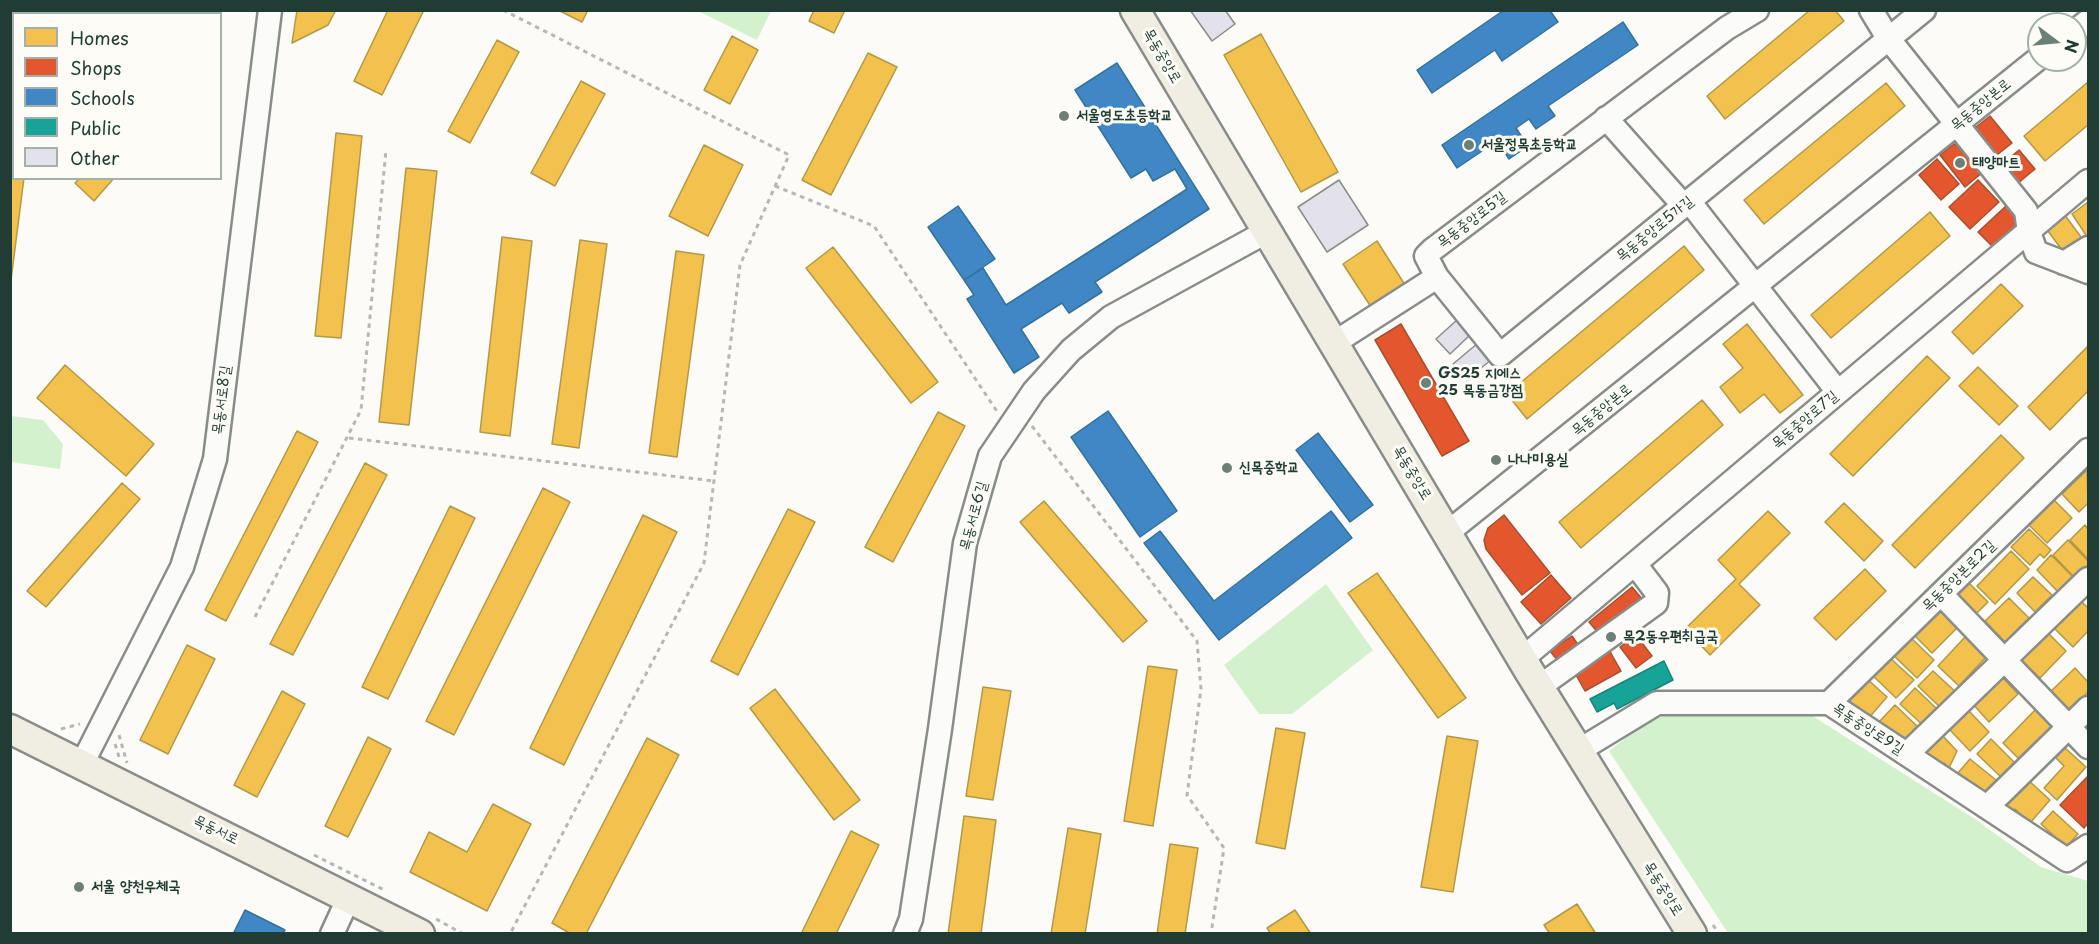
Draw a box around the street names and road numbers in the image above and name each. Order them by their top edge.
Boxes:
street label: 목동중앙로 [1139,25,1185,87]
street label: 목동중앙본로 [1947,75,2015,135]
street label: 목동중앙로5길 [1434,188,1510,252]
street label: 목동중앙로5가길 [1613,192,1697,266]
street label: 목동서로8길 [209,364,235,436]
street label: 목동중앙본로 [1568,380,1636,440]
street label: 목동중앙로7길 [1768,387,1842,453]
street label: 목동중앙로 [1389,442,1435,504]
street label: 목동서로6길 [956,479,992,553]
street label: 목동중앙본로2길 [1919,536,1999,616]
street label: 목동중앙로9길 [1829,699,1907,759]
street label: 목동서로 [190,811,242,849]
street label: 목동중앙로 [1639,859,1687,919]

